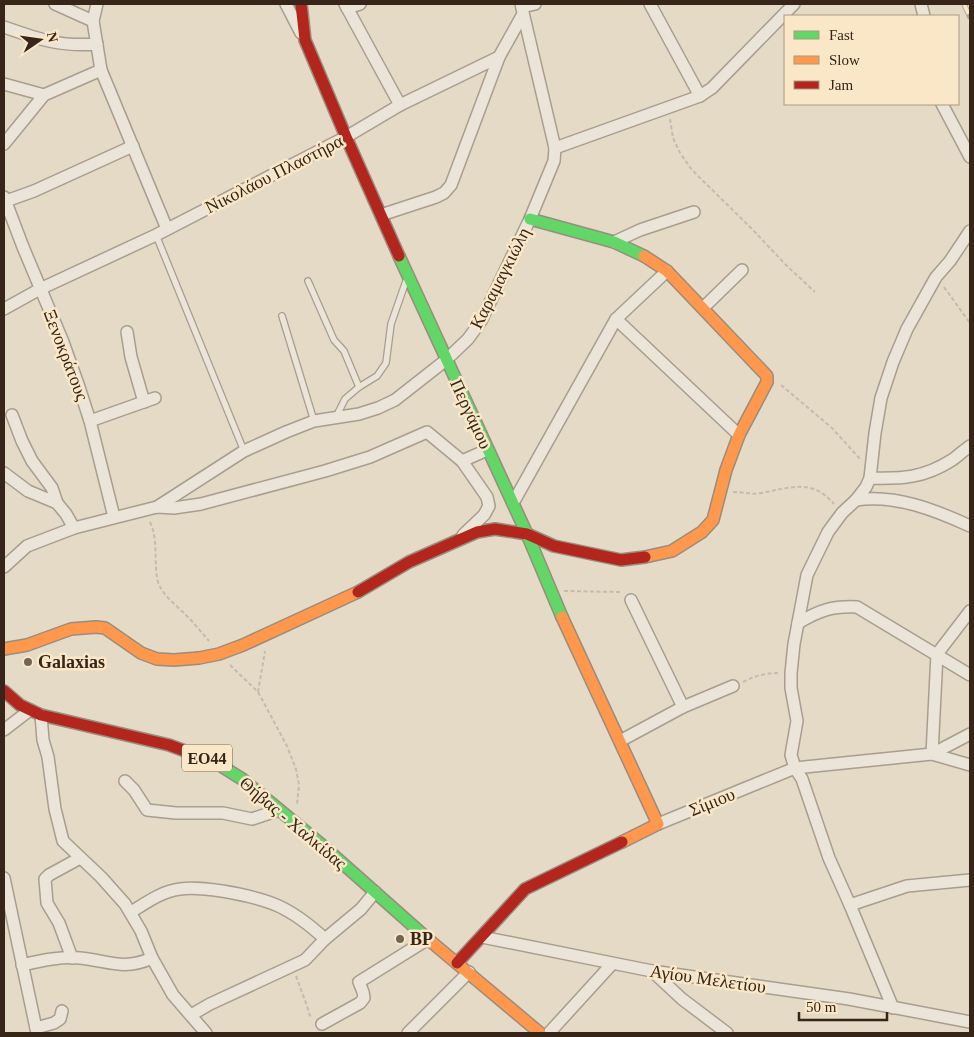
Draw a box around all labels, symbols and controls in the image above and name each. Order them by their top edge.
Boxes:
north arrow [15,15,65,65]
legend [784,15,959,105]
text: Fast [829,27,855,43]
text: N [44,31,61,44]
text: Slow [829,52,860,68]
text: Jam [829,77,853,93]
street label: Νικολάου Πλαστήρα [202,130,347,217]
street label: Καραμαγκιώλη [466,224,534,332]
street label: Ξενοκράτους [39,307,93,403]
street label: Περγάμου [446,376,496,452]
place label: Galaxias [38,652,105,672]
marker: Galaxias [22,656,34,668]
road number: ΕΟ44 [182,744,232,771]
street label: Θήβας - Χαλκίδας [236,773,350,873]
street label: Σίμιου [686,784,738,820]
place label: BP [410,929,433,949]
marker: BP [394,933,406,945]
street label: Αγίου Μελετίου [649,961,767,997]
scale bar [799,990,886,1022]
text: 50 m [806,999,837,1015]

